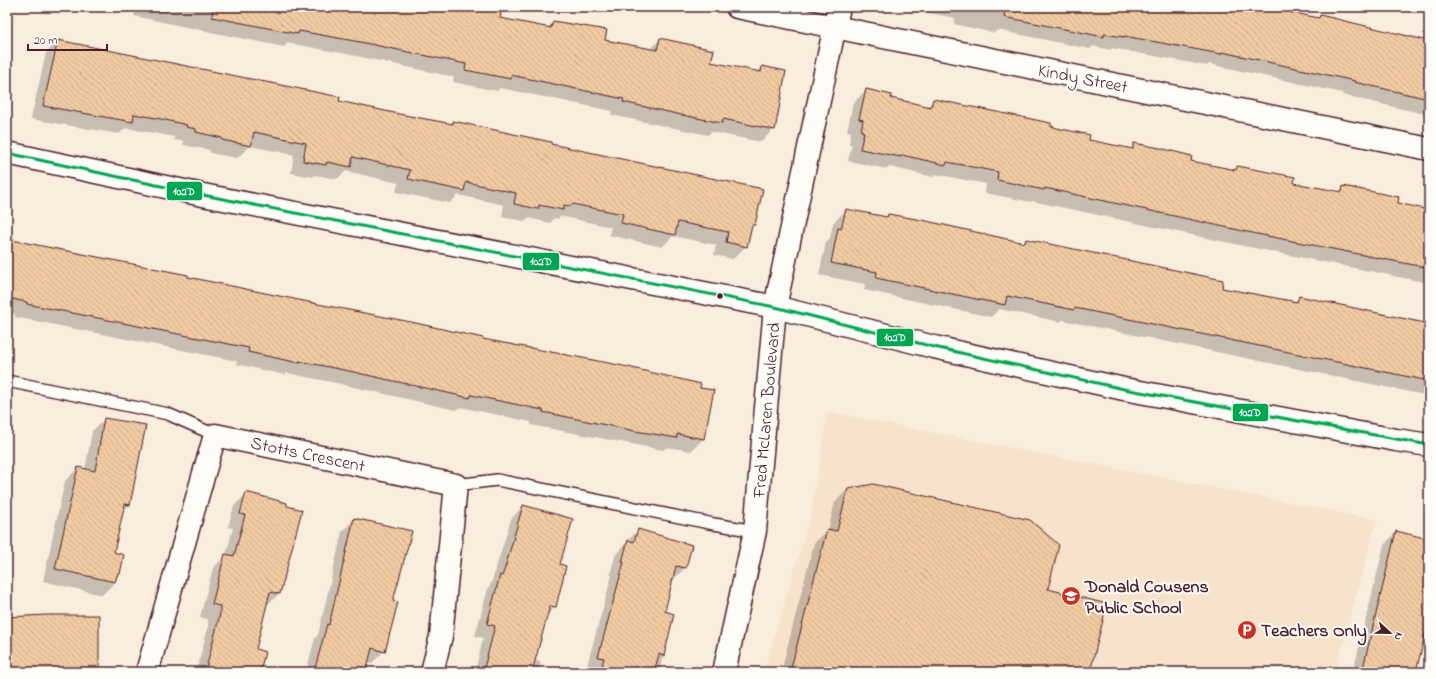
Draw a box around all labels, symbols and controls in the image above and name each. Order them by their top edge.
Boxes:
scale bar [28,26,107,52]
text: 20 m [34,32,57,50]
street label: Kindy Street [1036,59,1130,101]
line badge: 102D [166,181,203,201]
text: 102D [173,184,195,200]
line badge: 102D [522,252,560,271]
text: 102D [530,254,552,270]
unlabelled marker [715,291,725,301]
street label: Fred McLaren Boulevard [747,321,789,500]
line badge: 102D [876,328,914,347]
text: 102D [884,330,906,346]
line badge: 102D [1232,403,1269,422]
text: 102D [1239,405,1261,421]
street label: Stotts Crescent [248,431,367,481]
place label: Donald Cousens Public School [1084,575,1209,622]
school or university icon: Donald Cousens Public School [1060,585,1082,607]
north arrow [1370,613,1410,653]
parking icon: Teachers Only [1236,619,1258,641]
place label: Teachers Only [1261,619,1367,646]
text: N [1390,630,1407,643]

